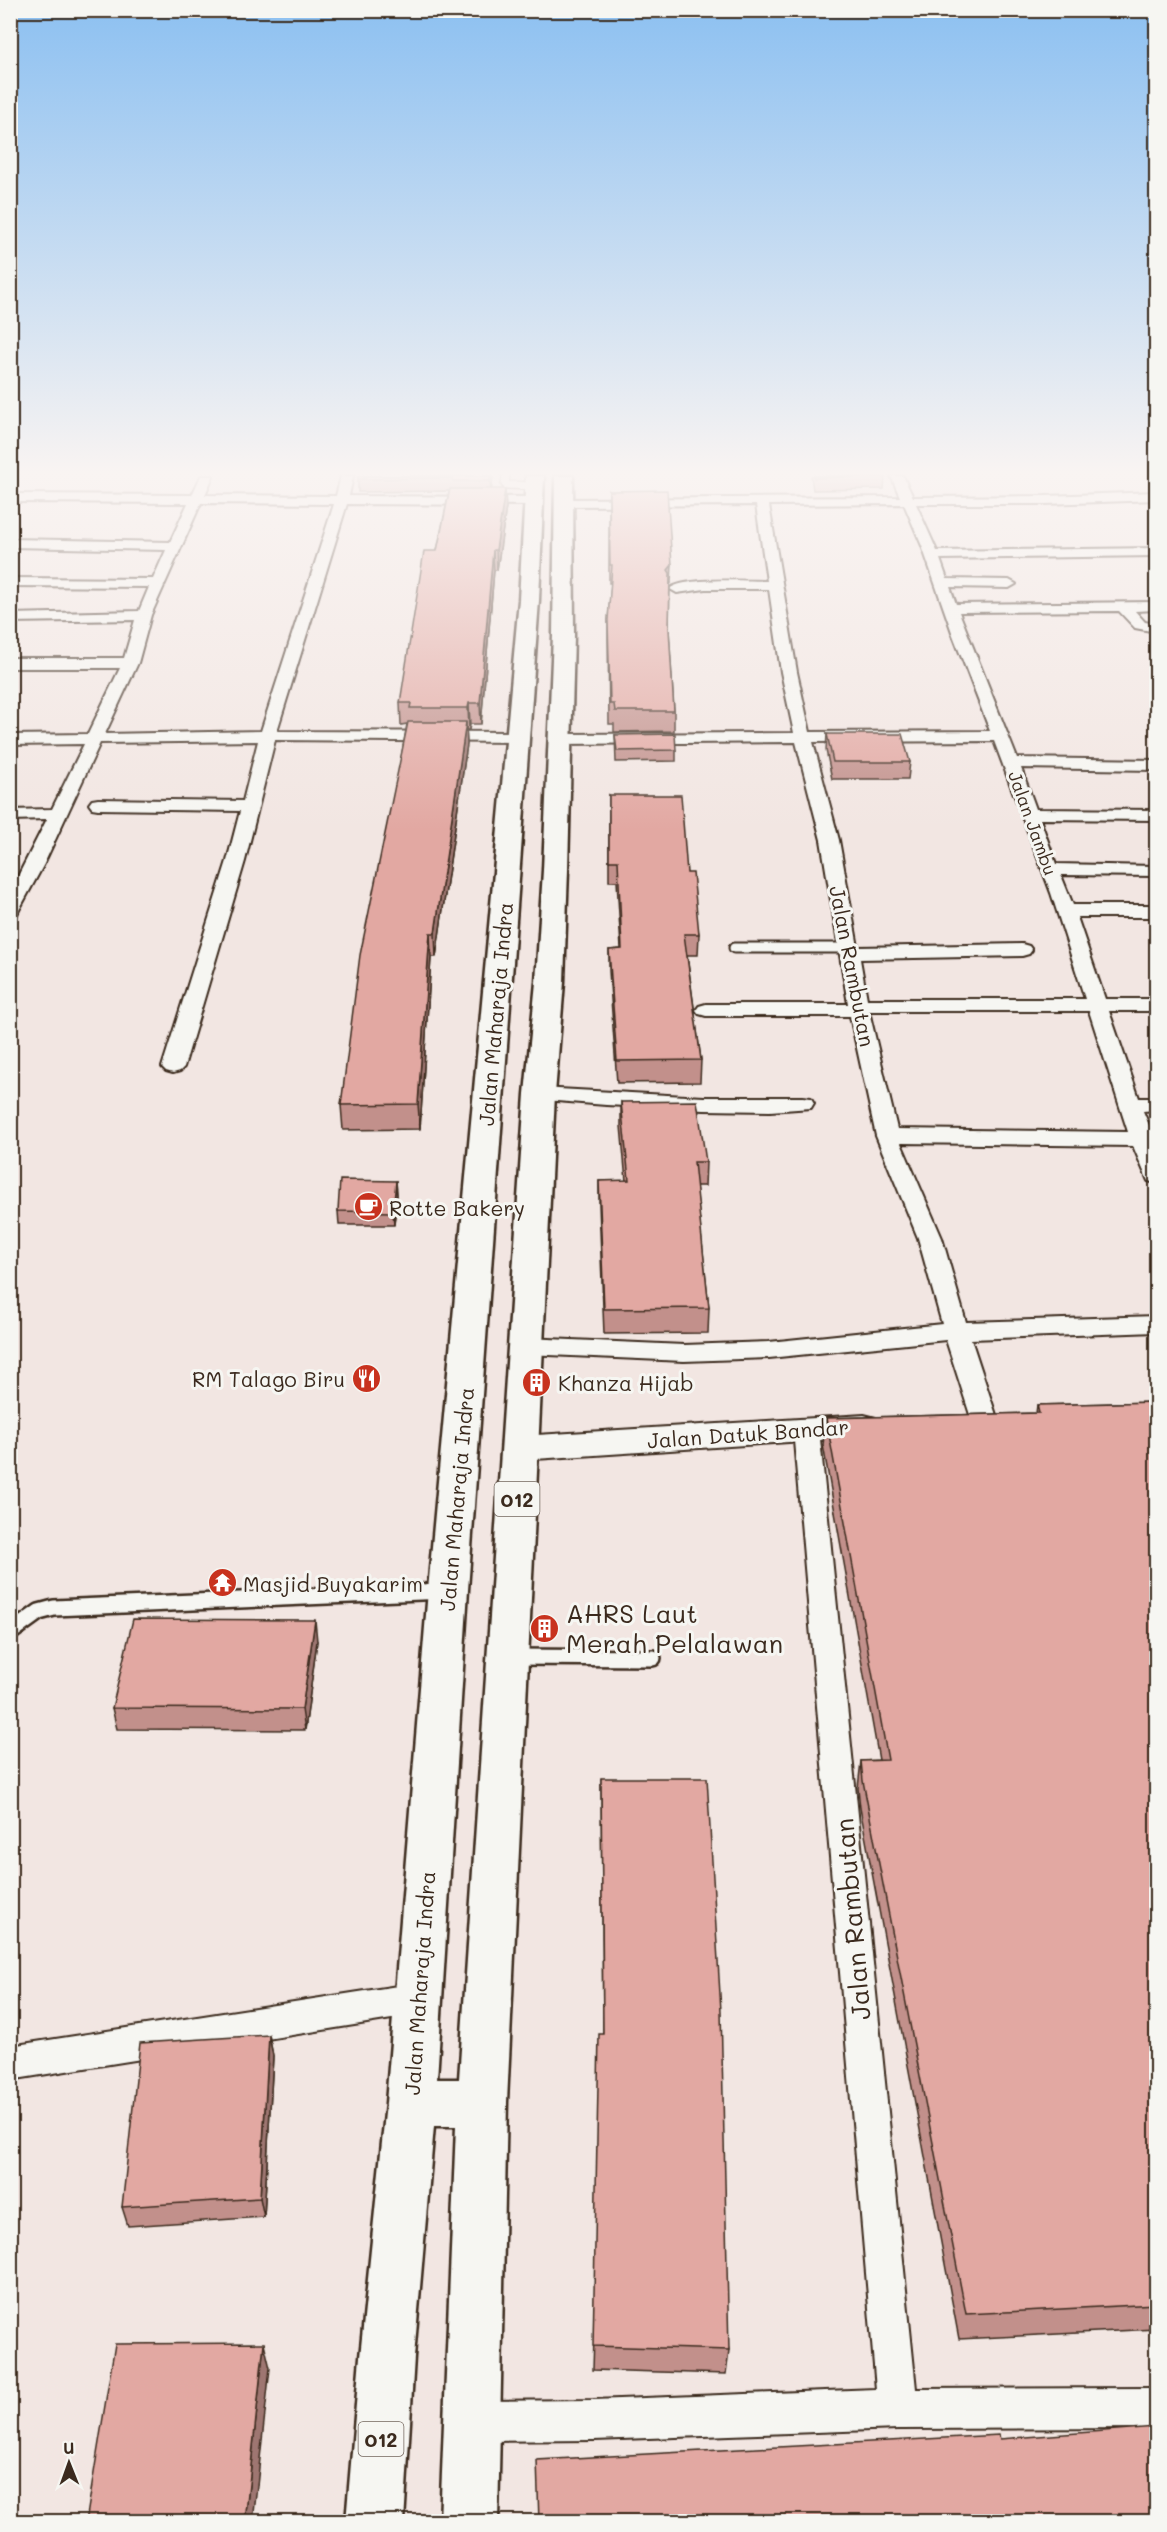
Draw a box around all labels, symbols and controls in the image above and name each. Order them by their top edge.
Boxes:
street label: Jalan Jambu [1003,768,1063,878]
street label: Jalan Rambutan [824,883,882,1049]
street label: Jalan Maharaja Indra [472,901,518,1127]
cafe icon: Rotte Bakery [352,1191,384,1223]
place label: Rotte Bakery [389,1194,525,1221]
restaurant icon: RM Talago Biru [350,1362,382,1394]
place label: RM Talago Biru [192,1365,345,1392]
building icon: Khanza Hijab [521,1366,553,1398]
place label: Khanza Hijab [558,1369,694,1396]
street label: Jalan Maharaja Indra [433,1386,479,1612]
street label: Jalan Datuk Bandar [646,1412,850,1454]
road number: 012 [494,1482,540,1516]
temple icon: Masjid Buyakarim [206,1567,238,1599]
place label: Masjid Buyakarim [243,1570,423,1597]
place label: AHRS Laut Merah Pelalawan [566,1596,783,1660]
building icon: AHRS Laut Merah Pelalawan [529,1612,561,1644]
street label: Jalan Rambutan [826,1817,878,2021]
street label: Jalan Maharaja Indra [398,1870,440,2096]
road number: 012 [358,2422,404,2456]
north arrow [39,2433,99,2493]
text: U [63,2437,75,2458]

